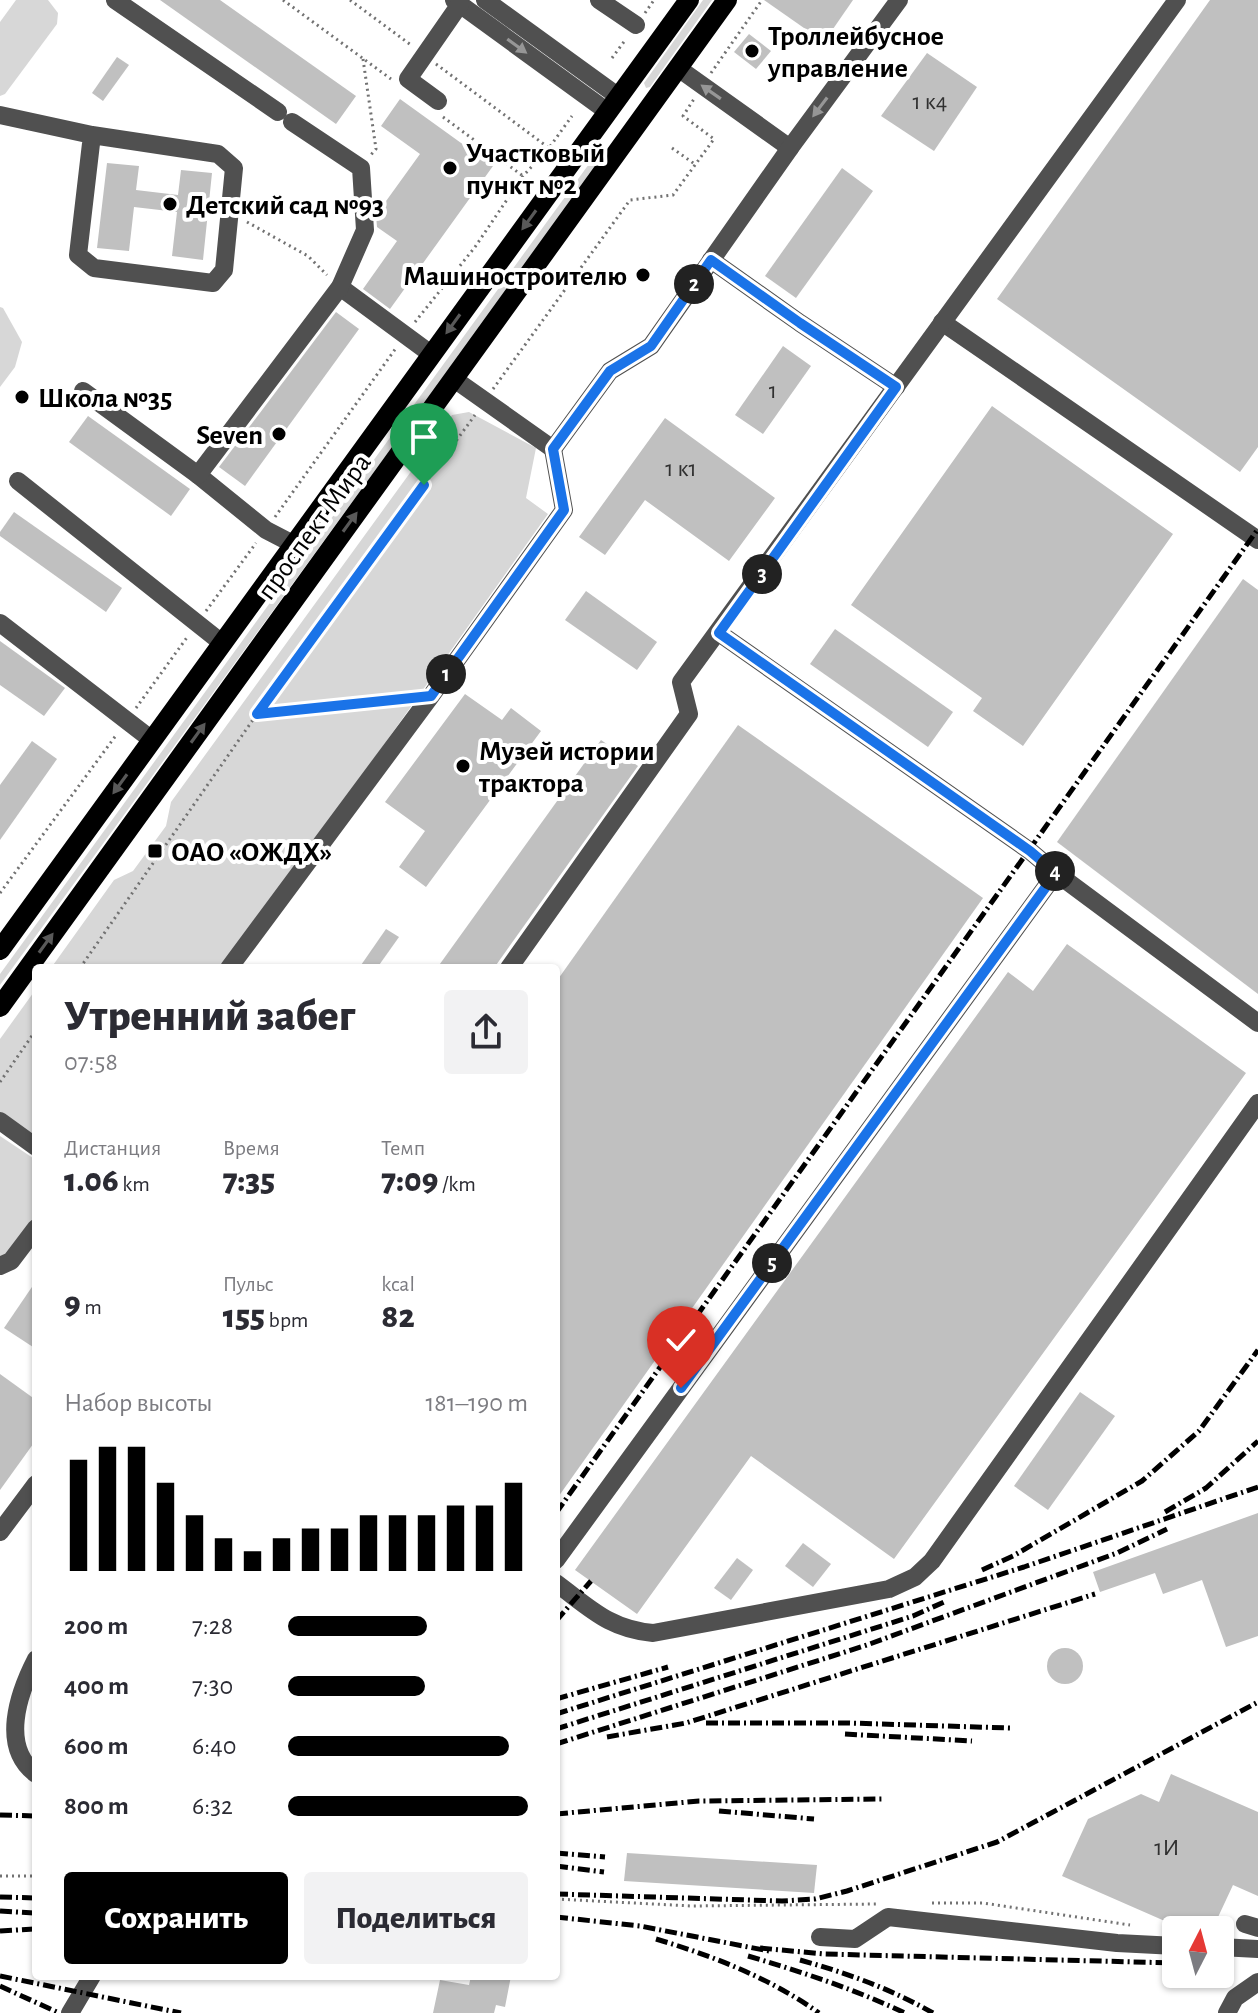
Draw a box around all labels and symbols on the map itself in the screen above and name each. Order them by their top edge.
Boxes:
place label: Троллейбусное управление [767,23,944,83]
one-way arrow [506,38,527,53]
marker: Троллейбусное управление [743,42,761,60]
one-way arrow [701,85,722,100]
house number: 1 к4 [913,90,947,114]
one-way arrow [812,96,828,118]
place label: Участковый пункт №2 [466,140,605,200]
marker: Участковый пункт №2 [441,159,459,177]
place label: Детский сад №93 [186,192,384,220]
marker: Детский сад №93 [161,195,179,213]
one-way arrow [522,210,537,231]
place label: Машиностроителю [403,263,627,291]
pin: 2 [674,264,714,304]
marker: Машиностроителю [634,266,652,284]
one-way arrow [445,313,461,335]
house number: 1 [769,379,777,403]
place label: Школа №35 [38,385,172,413]
marker: Школа №35 [13,388,31,406]
pin [390,403,458,485]
place label: Seven [196,422,263,450]
marker: Seven [270,425,288,443]
street label: проспект Мира [252,449,377,605]
house number: 1 к1 [665,457,697,481]
one-way arrow [342,511,358,533]
pin: 3 [742,554,782,594]
pin: 1 [426,654,466,694]
one-way arrow [190,722,205,743]
place label: Музей истории трактора [478,738,655,798]
marker: Музей истории трактора [454,757,472,775]
one-way arrow [113,774,128,795]
place label: ОАО «ОЖДХ» [171,839,332,867]
marker: ОАО «ОЖДХ» [146,842,164,860]
pin: 4 [1035,851,1075,891]
one-way arrow [37,933,53,954]
pin: 5 [752,1243,792,1283]
pin [647,1306,715,1388]
house number: 1И [1154,1836,1180,1860]
north arrow [1162,1916,1234,1988]

